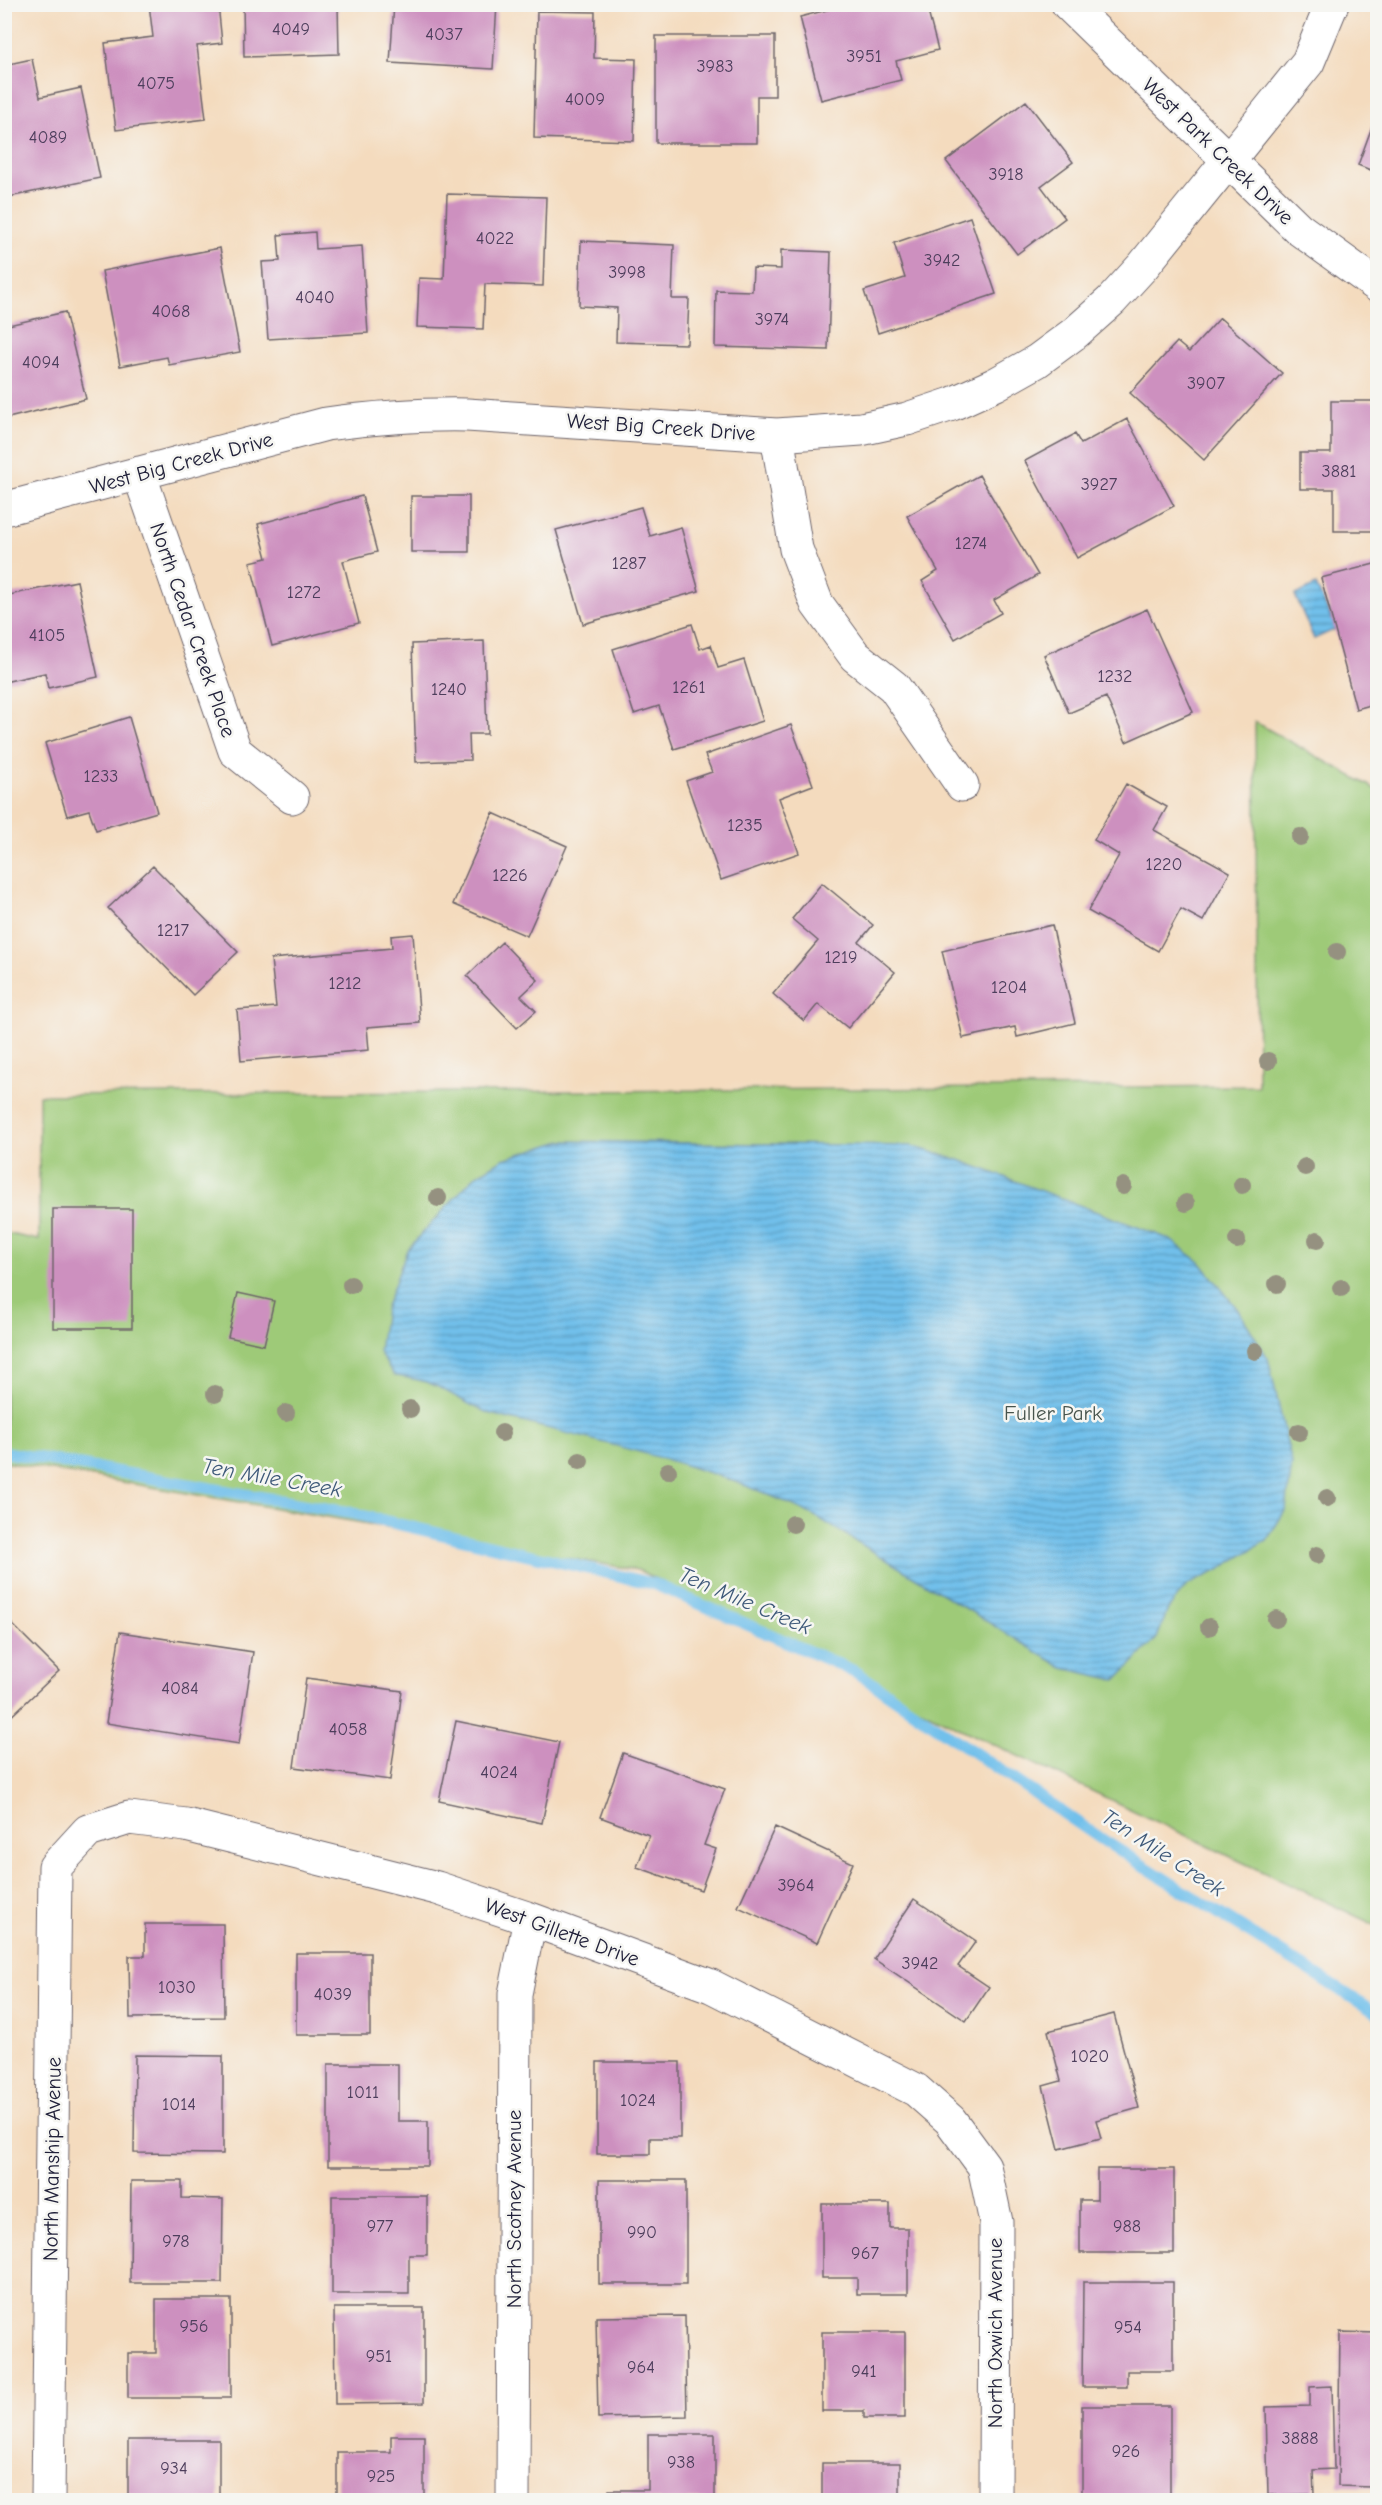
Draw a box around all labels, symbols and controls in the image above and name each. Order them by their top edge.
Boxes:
house number: 4049 [272,19,310,40]
house number: 4037 [425,24,463,45]
house number: 3951 [846,46,882,67]
house number: 3983 [696,56,734,77]
house number: 4075 [137,73,175,94]
street label: West Park Creek Drive [1138,73,1298,229]
house number: 4009 [565,89,605,110]
house number: 4089 [29,127,67,148]
house number: 3918 [988,164,1024,185]
house number: 4022 [476,228,514,249]
house number: 3942 [924,250,960,271]
house number: 3998 [608,262,646,283]
house number: 4040 [295,287,335,308]
house number: 4068 [152,301,190,322]
house number: 3974 [755,309,789,330]
house number: 4094 [22,352,60,373]
house number: 3907 [1187,373,1226,394]
street label: West Big Creek Drive [566,408,756,446]
street label: West Big Creek Drive [87,427,275,499]
house number: 3881 [1322,461,1356,482]
house number: 3927 [1081,474,1118,495]
street label: North Cedar Creek Place [145,520,241,740]
house number: 1274 [955,533,987,554]
house number: 1287 [612,553,647,574]
house number: 1272 [287,582,321,603]
house number: 4105 [29,625,65,646]
house number: 1232 [1097,666,1133,687]
house number: 1261 [672,677,706,698]
house number: 1240 [431,679,467,700]
house number: 1233 [84,766,118,787]
house number: 1235 [727,815,763,836]
house number: 1220 [1146,854,1182,875]
house number: 1226 [492,865,528,886]
house number: 1217 [157,920,190,941]
house number: 1219 [824,947,858,968]
house number: 1212 [328,973,362,994]
house number: 1204 [991,977,1027,998]
park label: Fuller Park [1004,1401,1102,1425]
water label: Ten Mile Creek [200,1453,344,1503]
water label: Ten Mile Creek [675,1561,815,1641]
house number: 4084 [161,1678,199,1699]
house number: 4058 [329,1719,367,1740]
house number: 4024 [480,1762,518,1783]
water label: Ten Mile Creek [1097,1804,1230,1903]
house number: 3964 [777,1875,815,1896]
street label: West Gillette Drive [481,1893,643,1971]
house number: 3942 [902,1953,938,1974]
house number: 1030 [158,1977,196,1998]
house number: 4039 [314,1984,352,2005]
house number: 1020 [1071,2046,1109,2067]
street label: North Manship Avenue [38,2057,66,2261]
house number: 1011 [347,2082,379,2103]
house number: 1024 [620,2090,656,2111]
house number: 1014 [162,2094,196,2115]
street label: North Scotney Avenue [502,2110,526,2308]
house number: 977 [367,2216,394,2237]
house number: 988 [1113,2216,1141,2237]
house number: 990 [627,2222,657,2243]
house number: 978 [162,2231,190,2252]
street label: North Oxwich Avenue [983,2238,1007,2428]
house number: 967 [851,2243,879,2264]
house number: 956 [179,2316,209,2337]
house number: 954 [1114,2317,1142,2338]
house number: 951 [366,2346,392,2367]
house number: 964 [627,2357,655,2378]
house number: 941 [851,2361,877,2382]
house number: 3888 [1282,2428,1318,2449]
house number: 926 [1112,2441,1140,2462]
house number: 938 [667,2452,695,2473]
house number: 934 [160,2458,188,2479]
house number: 925 [367,2466,395,2487]

